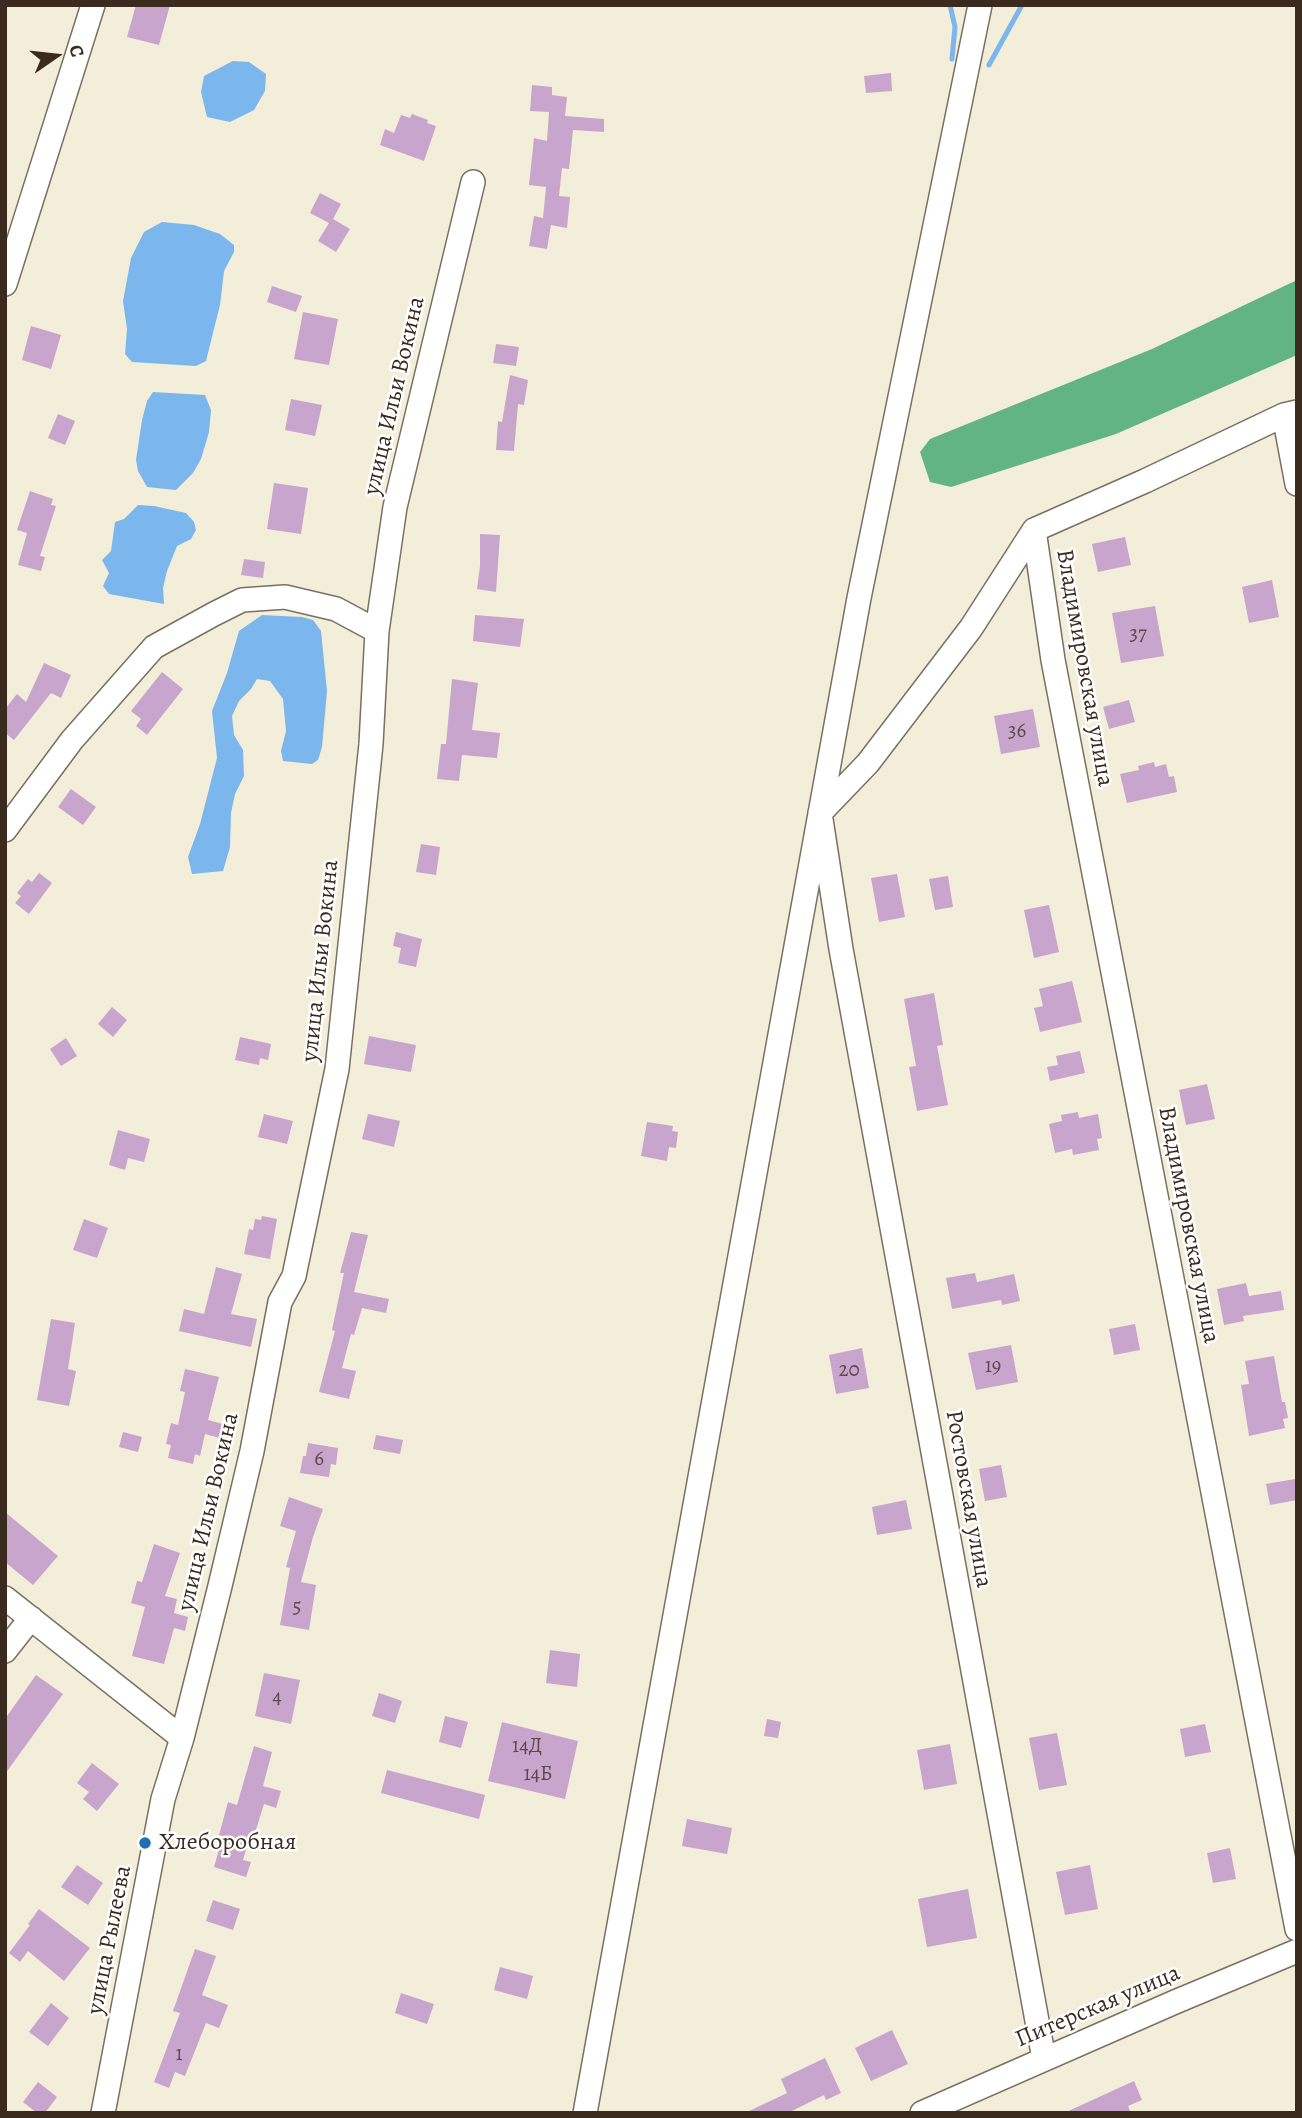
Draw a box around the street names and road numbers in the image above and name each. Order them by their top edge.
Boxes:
street label: улица Ильи Вокина [358,294,432,498]
street label: Владимировская улица [1049,547,1119,789]
street label: улица Ильи Вокина [296,858,346,1064]
street label: Владимировская улица [1151,1104,1225,1346]
street label: Ростовская улица [938,1408,998,1590]
street label: улица Ильи Вокина [172,1410,246,1614]
street label: улица Рылеева [81,1863,139,2017]
street label: Питерская улица [1011,1959,1185,2055]

